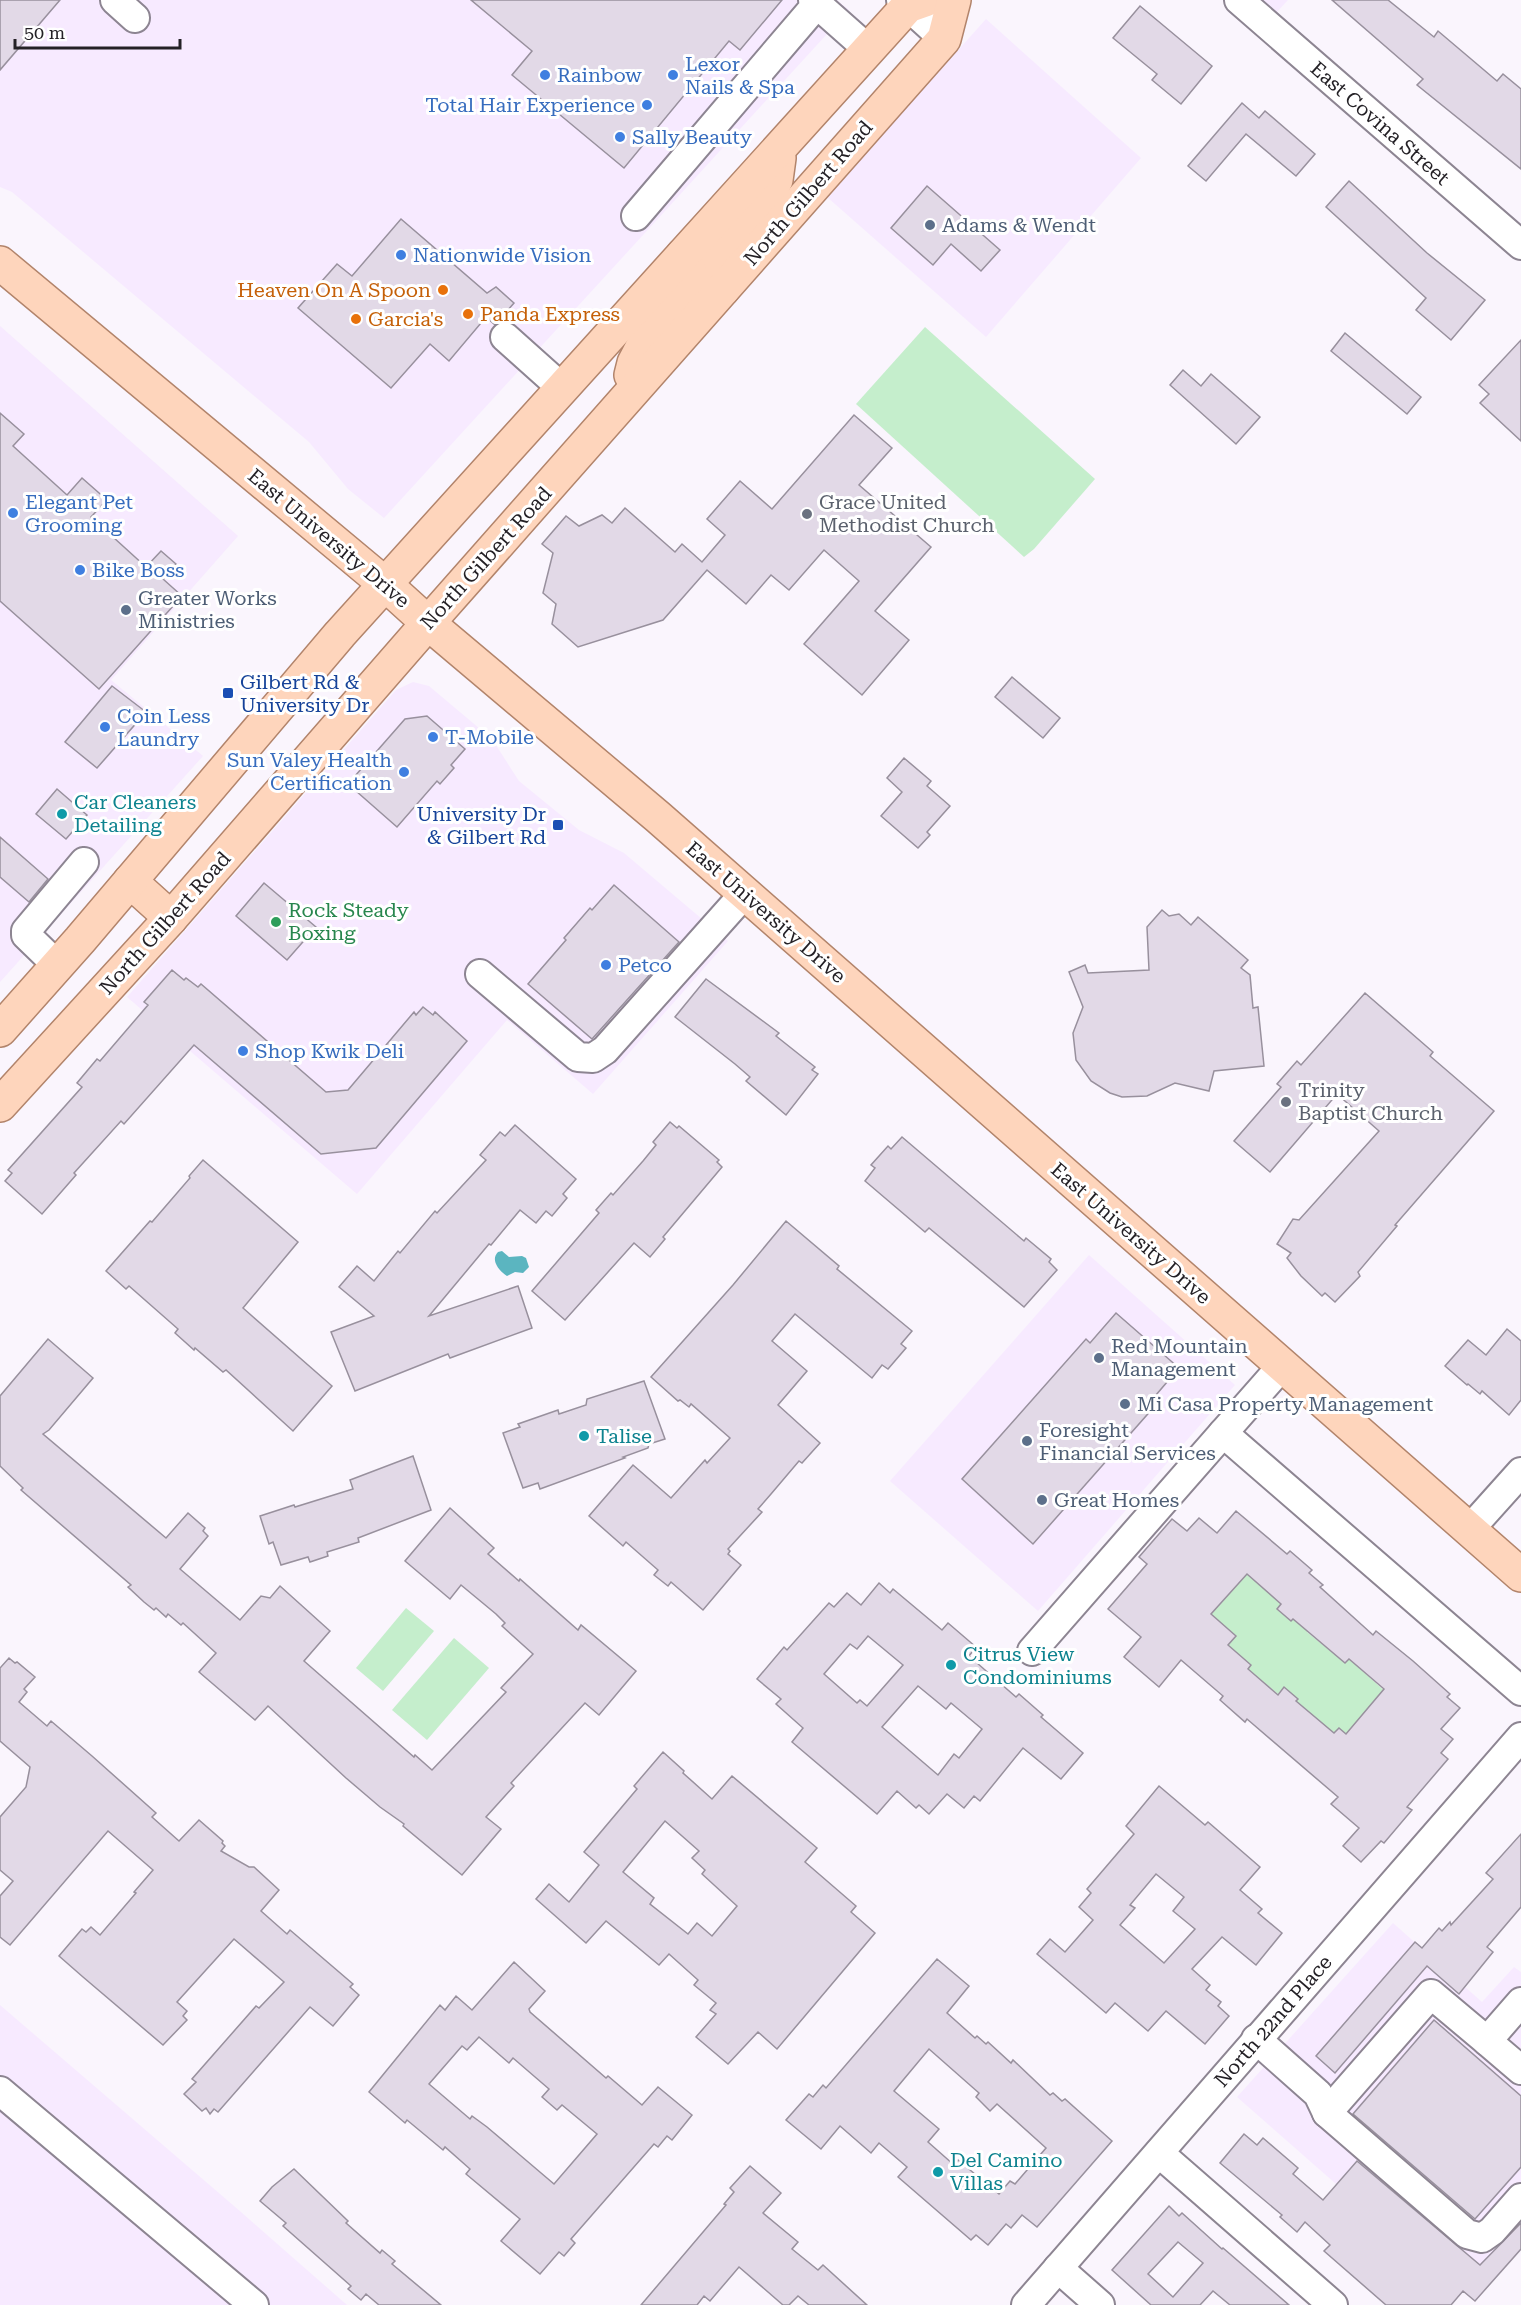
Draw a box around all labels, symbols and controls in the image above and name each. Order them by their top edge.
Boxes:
scale bar [15,12,180,50]
text: 50 m [24,22,65,43]
place label: Lexor Nails & Spa [685,52,795,99]
street label: East Covina Street [1306,56,1455,190]
place label: Rainbow [557,63,642,87]
marker: Rainbow [538,68,552,82]
marker: Lexor Nails & Spa [666,68,680,82]
place label: Total Hair Experience [425,93,635,117]
marker: Total Hair Experience [640,98,654,112]
street label: North Gilbert Road [739,116,878,270]
place label: Sally Beauty [632,125,752,149]
marker: Sally Beauty [613,130,627,144]
place label: Adams & Wendt [942,213,1097,237]
marker: Adams & Wendt [923,218,937,232]
place label: Nationwide Vision [413,243,592,267]
marker: Nationwide Vision [394,248,408,262]
place label: Heaven On A Spoon [237,278,431,302]
marker: Heaven On A Spoon [436,283,450,297]
place label: Panda Express [480,302,620,326]
place label: Garcia's [368,307,443,331]
marker: Panda Express [461,307,475,321]
marker: Garcia's [349,312,363,326]
street label: East University Drive [243,463,415,613]
street label: North Gilbert Road [415,481,557,634]
place label: Elegant Pet Grooming [25,490,134,537]
place label: Grace United Methodist Church [819,490,995,537]
marker: Elegant Pet Grooming [6,506,20,520]
marker: Grace United Methodist Church [800,507,814,521]
place label: Bike Boss [92,558,185,582]
marker: Bike Boss [73,563,87,577]
place label: Greater Works Ministries [138,586,277,633]
marker: Greater Works Ministries [119,603,133,617]
place label: Gilbert Rd & University Dr [240,670,369,717]
marker: Gilbert Rd & University Dr [221,686,235,700]
place label: Coin Less Laundry [117,704,210,751]
marker: Coin Less Laundry [98,720,112,734]
place label: T-Mobile [445,725,534,749]
marker: T-Mobile [426,730,440,744]
place label: Sun Valey Health Certification [227,748,392,795]
marker: Sun Valey Health Certification [397,765,411,779]
place label: Car Cleaners Detailing [74,790,196,837]
place label: University Dr & Gilbert Rd [417,802,546,849]
marker: Car Cleaners Detailing [55,807,69,821]
marker: University Dr & Gilbert Rd [551,818,565,832]
street label: East University Drive [681,836,851,988]
street label: North Gilbert Road [94,846,236,999]
place label: Rock Steady Boxing [288,898,409,945]
marker: Rock Steady Boxing [269,915,283,929]
place label: Petco [618,953,672,977]
marker: Petco [599,958,613,972]
place label: Shop Kwik Deli [255,1039,404,1063]
marker: Shop Kwik Deli [236,1044,250,1058]
place label: Trinity Baptist Church [1298,1078,1443,1125]
marker: Trinity Baptist Church [1279,1095,1293,1109]
street label: East University Drive [1046,1157,1216,1309]
place label: Red Mountain Management [1111,1334,1248,1381]
marker: Red Mountain Management [1092,1351,1106,1365]
place label: Mi Casa Property Management [1137,1392,1434,1416]
marker: Mi Casa Property Management [1118,1397,1132,1411]
place label: Foresight Financial Services [1039,1418,1216,1465]
place label: Talise [596,1424,652,1448]
marker: Talise [577,1429,591,1443]
marker: Foresight Financial Services [1020,1434,1034,1448]
place label: Great Homes [1054,1488,1179,1512]
marker: Great Homes [1035,1493,1049,1507]
place label: Citrus View Condominiums [963,1642,1112,1689]
marker: Citrus View Condominiums [944,1658,958,1672]
street label: North 22nd Place [1209,1950,1337,2092]
place label: Del Camino Villas [950,2148,1063,2195]
marker: Del Camino Villas [931,2165,945,2179]

